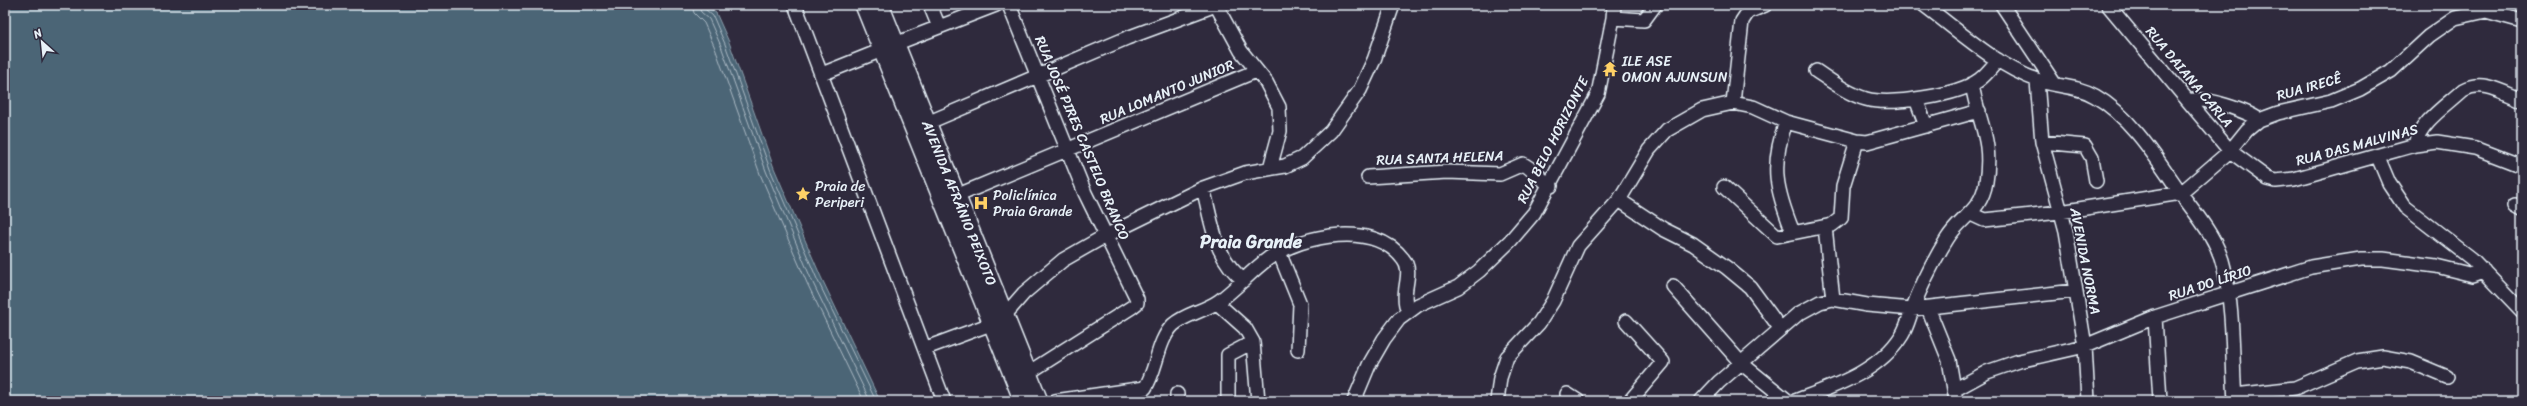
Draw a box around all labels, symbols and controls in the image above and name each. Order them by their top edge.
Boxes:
street label: RUA DAIANA CARLA [2139,21,2239,133]
north arrow [22,22,62,62]
text: N [29,23,46,44]
street label: RUA JOSÉ PIRES CASTELO BRANCO [1027,32,1137,244]
place label: ILE ASE OMON AJUNSUN [1621,49,1728,90]
street label: RUA LOMANTO JUNIOR [1096,52,1239,132]
temple icon: ILE ASE OMON AJUNSUN [1601,60,1619,78]
street label: RUA IRECÊ [2274,65,2346,108]
street label: RUA BELO HORIZONTE [1510,71,1596,208]
street label: AVENIDA AFRÂNIO PEIXOTO [914,115,1004,290]
street label: RUA DAS MALVINAS [2293,117,2421,173]
street label: RUA SANTA HELENA [1376,143,1504,173]
place label: Praia de Periperi [815,174,865,215]
place label: Policlínica Praia Grande [993,183,1072,224]
place icon: Praia de Periperi [794,185,812,203]
hospital icon: Policlínica Praia Grande [972,194,990,212]
street label: AVENIDA NORMA [2062,204,2108,317]
district label: Praia Grande [1200,226,1303,258]
street label: RUA DO LÍRIO [2165,258,2255,308]

